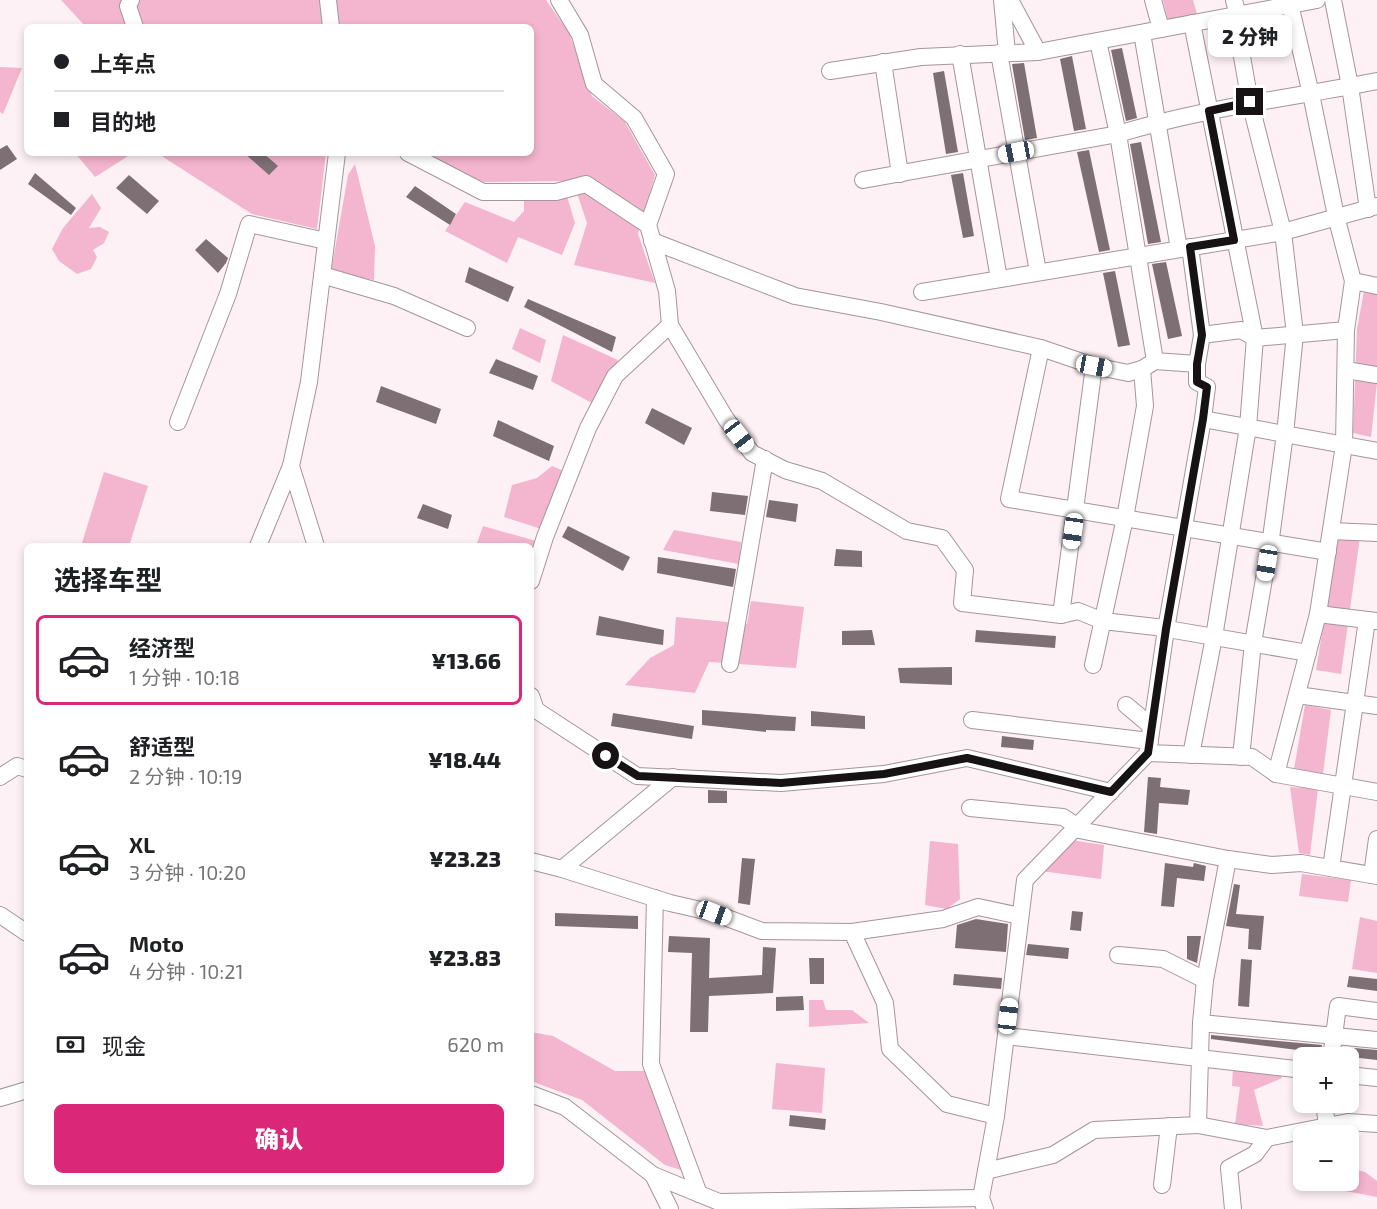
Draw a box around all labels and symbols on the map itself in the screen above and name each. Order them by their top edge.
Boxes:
callout: 2 分钟 [1208,15,1292,57]
route end [1236,88,1263,115]
car [997,140,1035,164]
car [1075,354,1113,378]
car [721,416,757,456]
car [1062,512,1084,550]
car [1255,544,1279,582]
route start [592,742,619,769]
car [694,898,734,928]
car [997,997,1019,1035]

